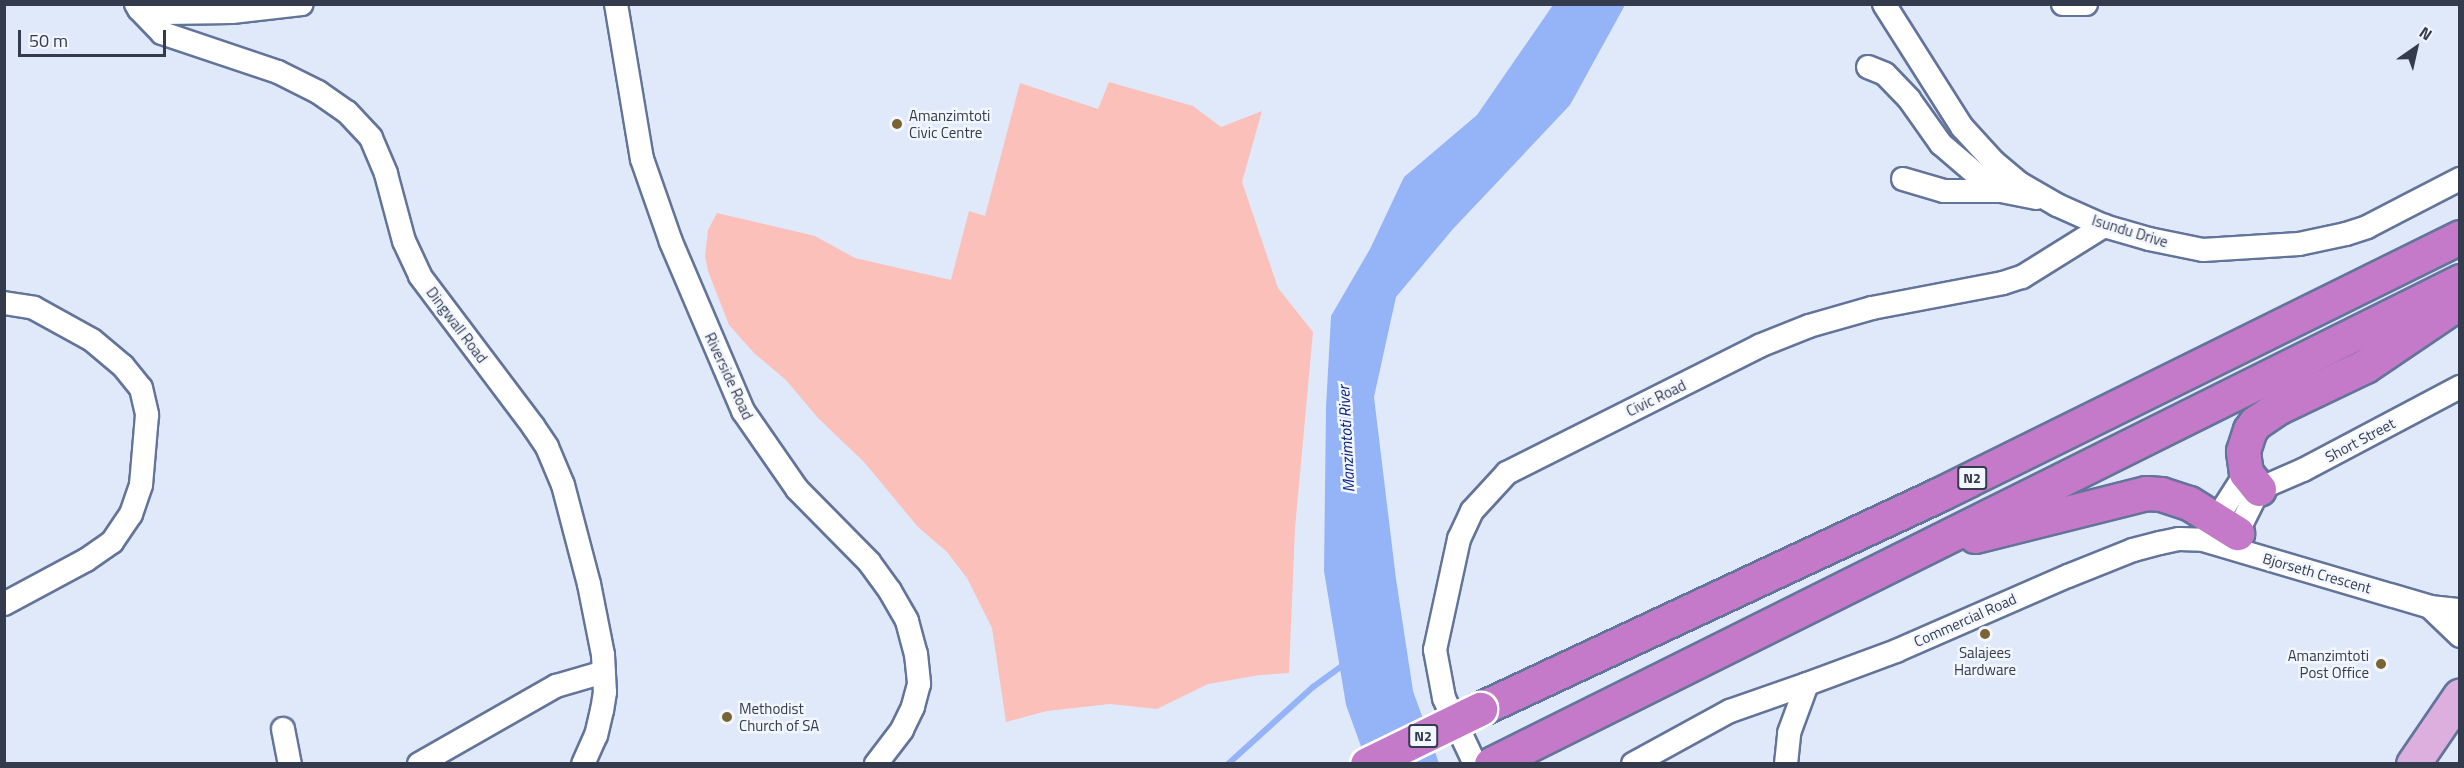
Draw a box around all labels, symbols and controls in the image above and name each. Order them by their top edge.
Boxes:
scale bar [21,18,170,56]
north arrow [2386,18,2446,78]
text: N [2415,20,2437,46]
text: 50 m [29,27,68,54]
place label: Amanzimtoti Civic Centre [909,106,990,141]
marker: Amanzimtoti Civic Centre [890,117,904,131]
street label: Isundu Drive [2090,211,2170,251]
street label: Dingwall Road [423,284,491,366]
street label: Riverside Road [701,330,757,422]
street label: Civic Road [1623,376,1689,420]
water label: Manzimtoti River [1334,385,1358,493]
street label: Short Street [2322,414,2398,466]
road number: N2 [1957,467,1987,489]
street label: Bjorseth Crescent [2261,549,2373,597]
street label: Commercial Road [1911,589,2019,651]
marker: Salajees Hardware [1978,627,1992,641]
place label: Salajees Hardware [1954,643,2016,678]
place label: Amanzimtoti Post Office [2288,646,2369,681]
marker: Amanzimtoti Post Office [2374,657,2388,671]
place label: Methodist Church of SA [739,699,819,734]
marker: Methodist Church of SA [720,710,734,724]
road number: N2 [1408,725,1438,747]

